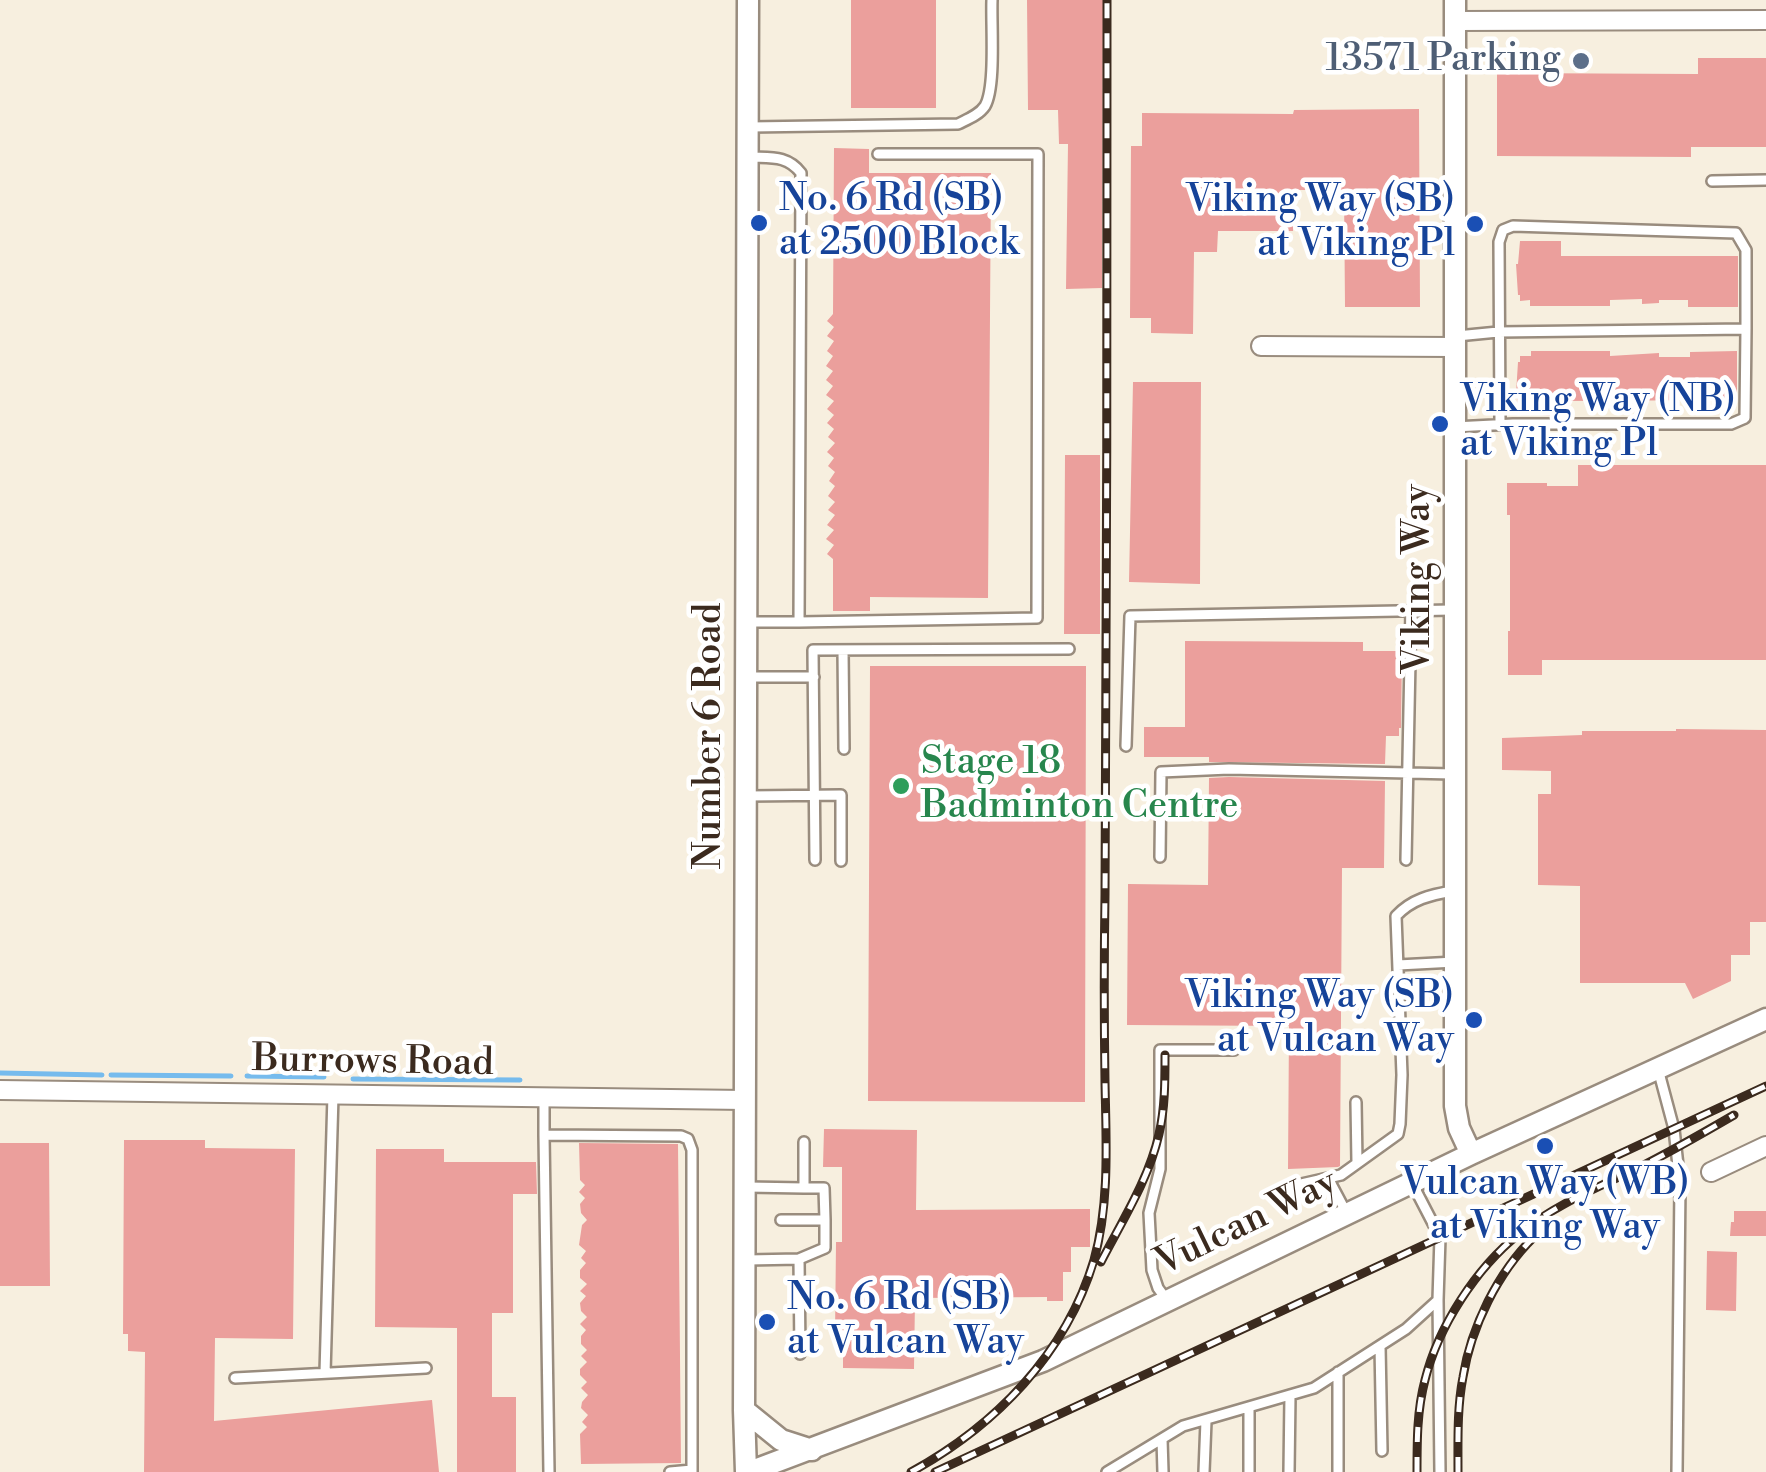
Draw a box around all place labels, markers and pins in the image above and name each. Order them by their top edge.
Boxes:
place label: 13571 Parking [1325,38,1561,84]
marker: 13571 Parking [1570,50,1592,72]
place label: No. 6 Rd (SB) at 2500 Block [779,178,1019,268]
place label: Viking Way (SB) at Viking Pl [1186,179,1455,268]
marker: No. 6 Rd (SB) at 2500 Block [748,212,770,234]
marker: Viking Way (SB) at Viking Pl [1464,213,1486,235]
place label: Viking Way (NB) at Viking Pl [1460,379,1736,468]
marker: Viking Way (NB) at Viking Pl [1429,413,1451,435]
place label: Stage 18 Badminton Centre [921,741,1239,831]
marker: Stage 18 Badminton Centre [890,775,912,797]
place label: Viking Way (SB) at Vulcan Way [1185,975,1454,1064]
marker: Viking Way (SB) at Vulcan Way [1463,1009,1485,1031]
marker: Vulcan Way (WB) at Viking Way [1534,1135,1556,1157]
place label: Vulcan Way (WB) at Viking Way [1401,1162,1689,1252]
place label: No. 6 Rd (SB) at Vulcan Way [787,1277,1024,1366]
marker: No. 6 Rd (SB) at Vulcan Way [756,1311,778,1333]

